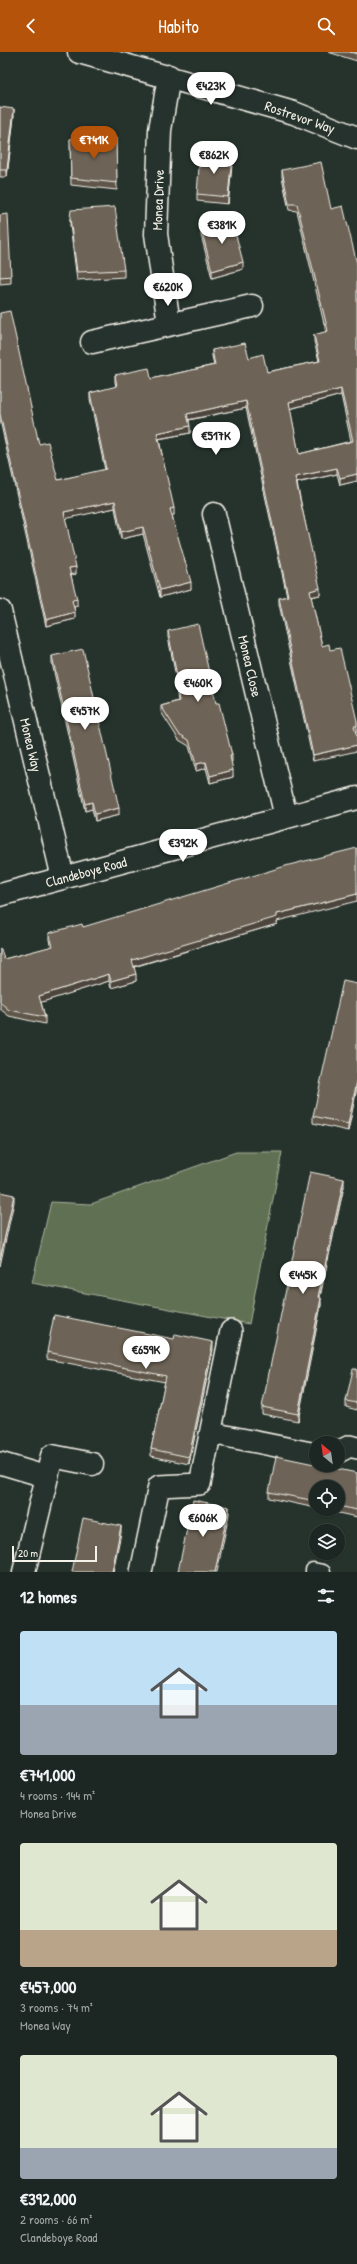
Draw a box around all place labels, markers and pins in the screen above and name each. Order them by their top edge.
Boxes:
pin: €423K [183,72,239,106]
pin: €741K [66,126,122,160]
pin: €862K [186,141,242,175]
pin: €381K [194,211,250,245]
pin: €620K [140,273,196,307]
pin: €517K [188,422,244,456]
pin: €460K [170,669,226,703]
pin: €457K [57,697,113,731]
pin: €392K [155,829,211,863]
pin: €445K [275,1261,331,1295]
pin: €659K [118,1336,174,1370]
pin: €606K [175,1504,231,1538]

